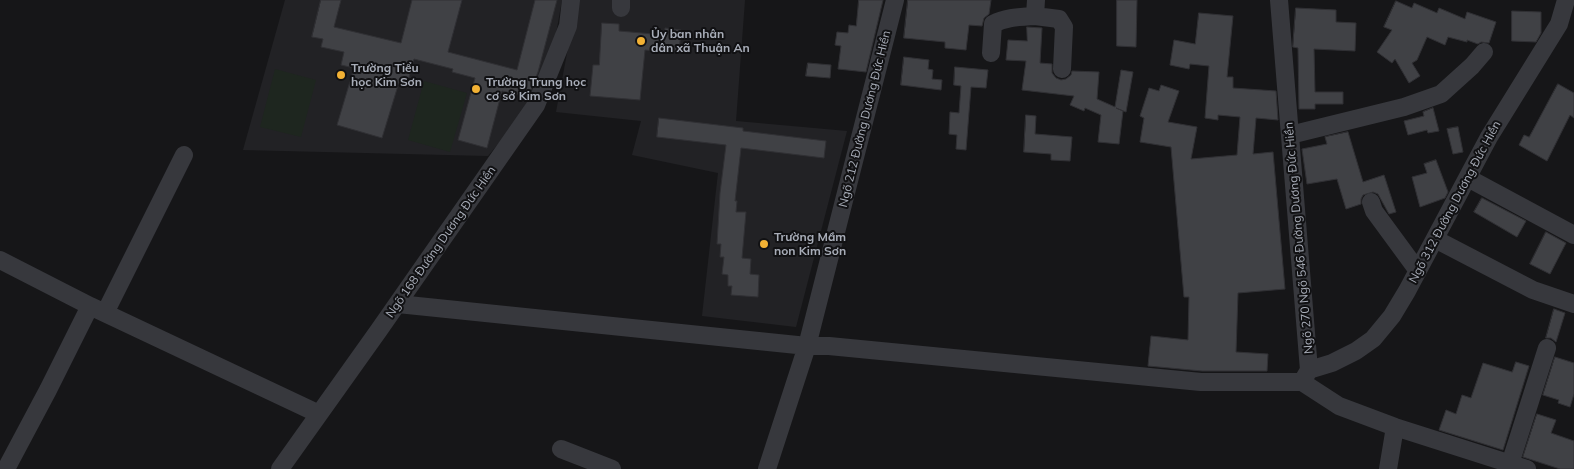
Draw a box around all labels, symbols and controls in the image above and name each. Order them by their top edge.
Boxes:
place label: Ủy ban nhân dân xã Thuận An [651,27,750,55]
street label: Ngõ 212 Đường Dương Đức Hiền [836,29,894,209]
marker: Ủy ban nhân dân xã Thuận An [635,35,647,47]
place label: Trường Tiểu học Kim Sơn [351,61,422,89]
marker: Trường Tiểu học Kim Sơn [335,69,347,81]
place label: Trường Trung học cơ sở Kim Sơn [486,75,586,103]
marker: Trường Trung học cơ sở Kim Sơn [470,83,482,95]
street label: Ngõ 312 Đường Dương Đức Hiền [1406,118,1504,286]
street label: Ngõ 270 Ngõ 546 Đường Dương Đức Hiền [1282,121,1316,355]
street label: Ngõ 168 Đường Dương Đức Hiền [383,163,499,321]
place label: Trường Mầm non Kim Sơn [774,230,846,258]
marker: Trường Mầm non Kim Sơn [758,238,770,250]

